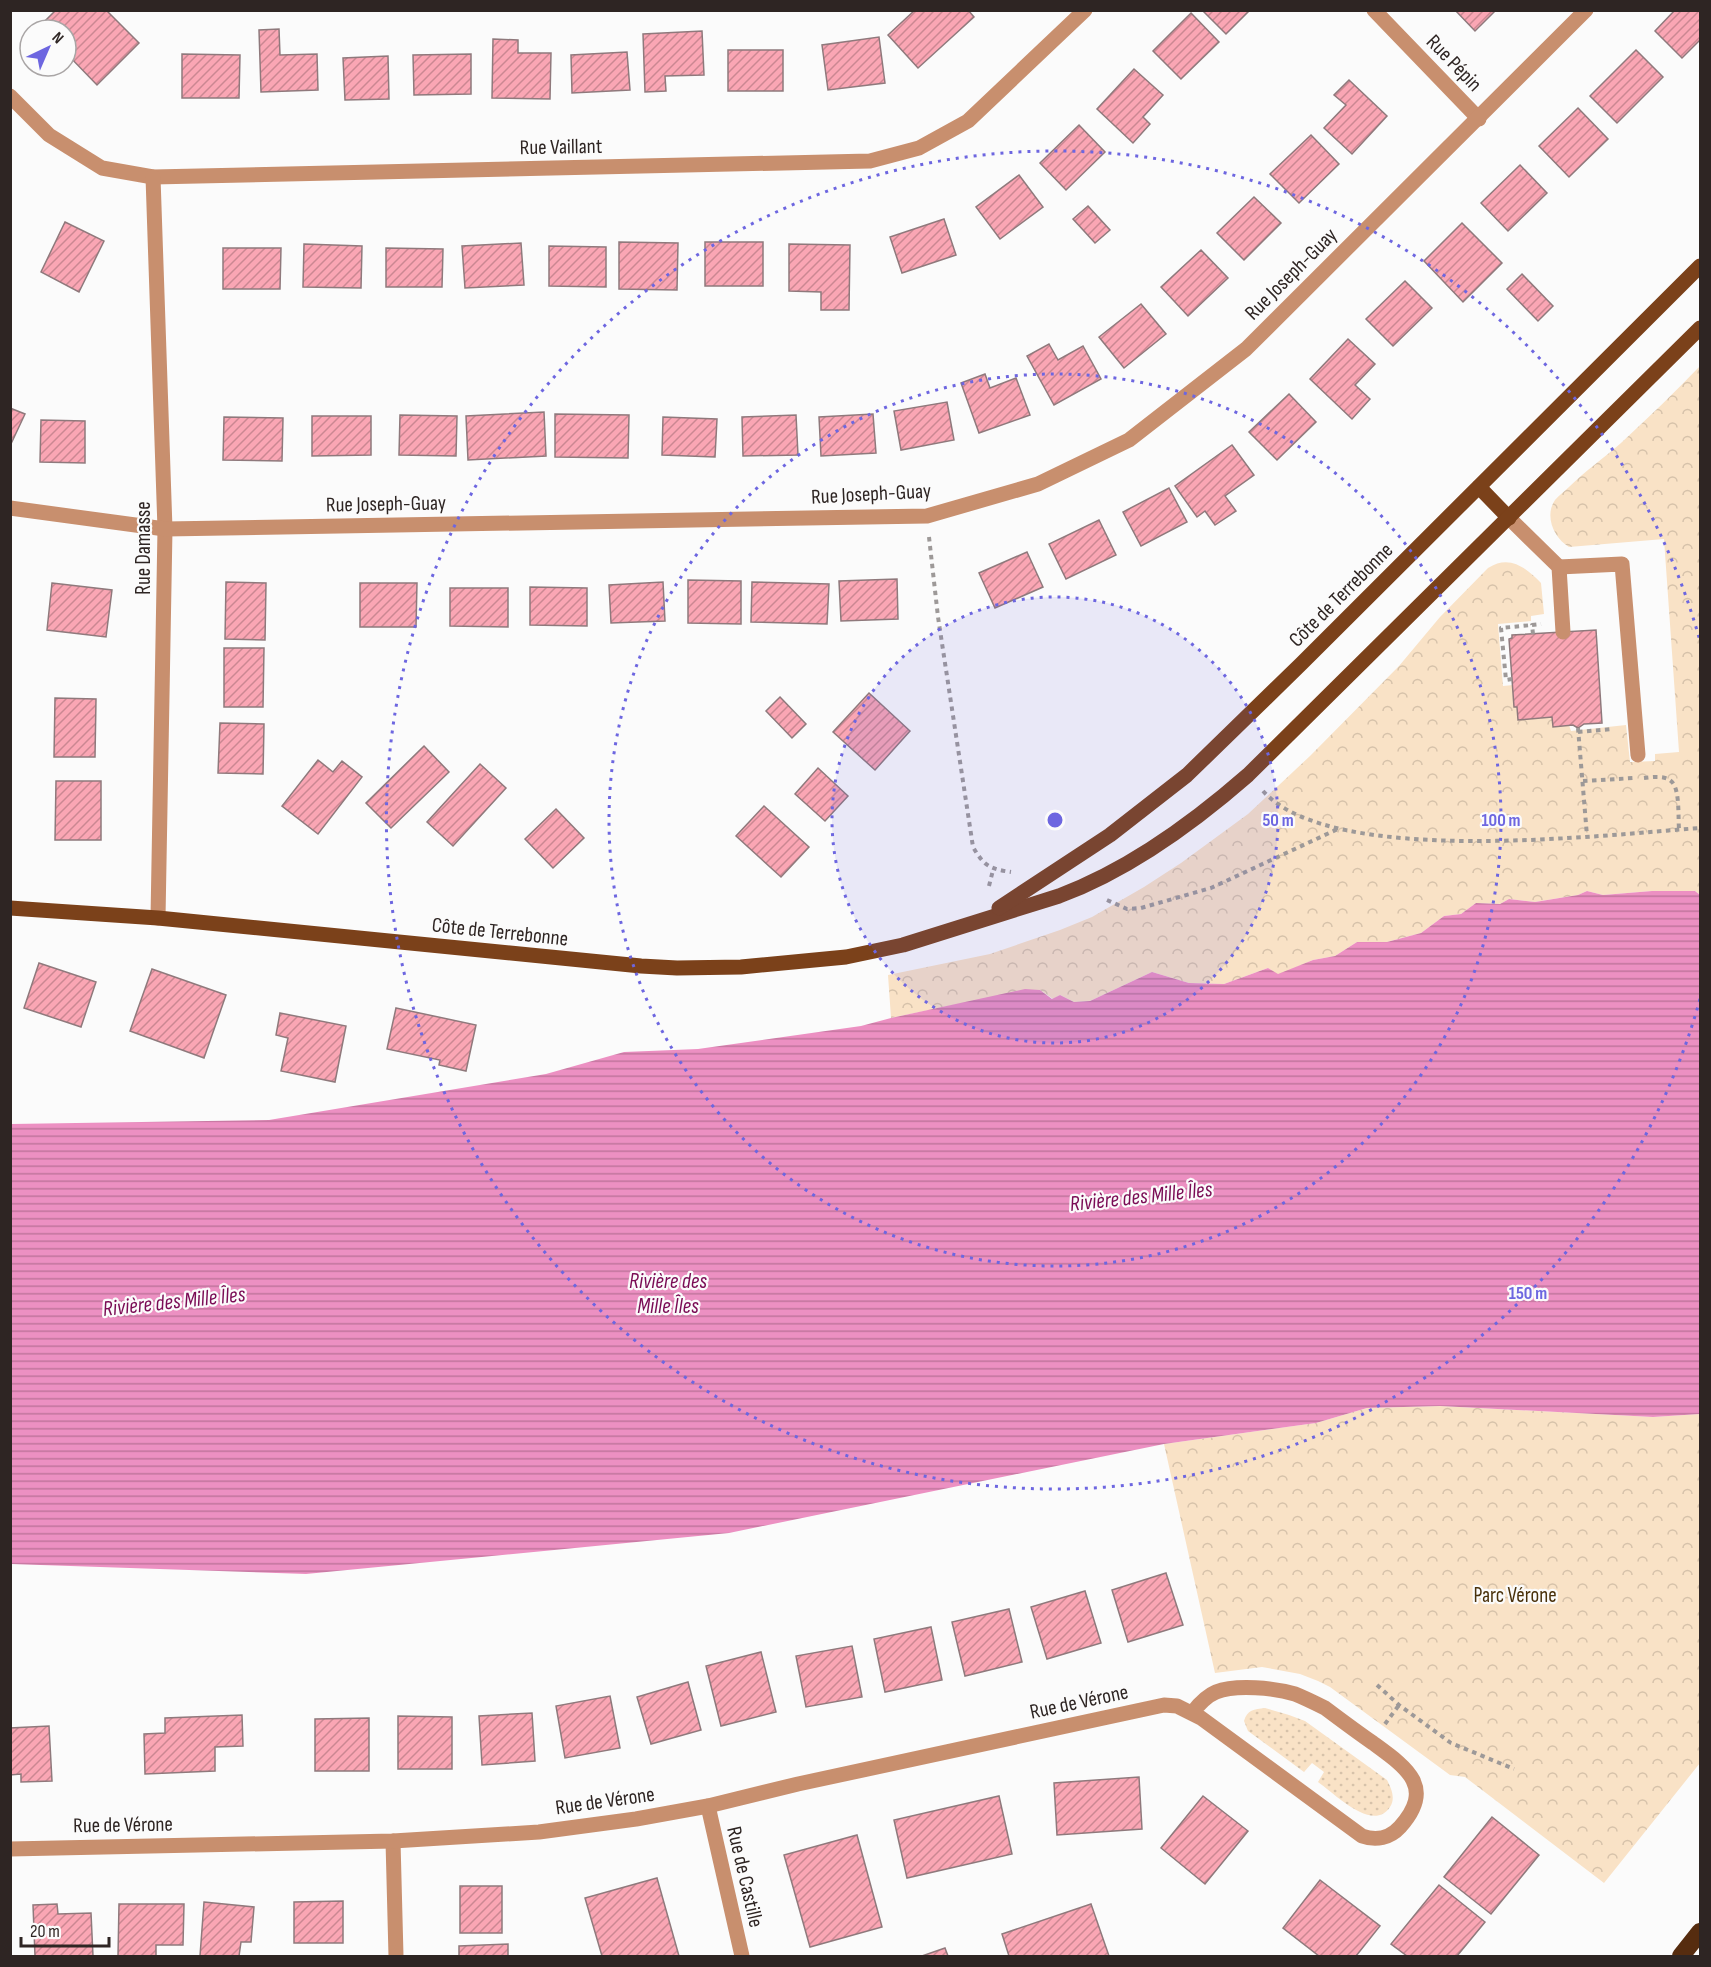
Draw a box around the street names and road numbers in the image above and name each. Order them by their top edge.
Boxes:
street label: Rue Pépin [1421,29,1487,97]
street label: Rue Vaillant [520,134,602,160]
street label: Rue Joseph-Guay [1240,223,1342,325]
street label: Rue Joseph-Guay [810,478,932,510]
street label: Rue Joseph-Guay [326,490,446,518]
street label: Rue Damasse [131,501,156,595]
street label: Côte de Terrebonne [1284,538,1398,652]
street label: Côte de Terrebonne [431,912,569,952]
street label: Rue de Vérone [1028,1679,1130,1725]
street label: Rue de Vérone [554,1782,656,1820]
street label: Rue de Vérone [73,1812,173,1838]
street label: Rue de Castille [721,1824,769,1930]

